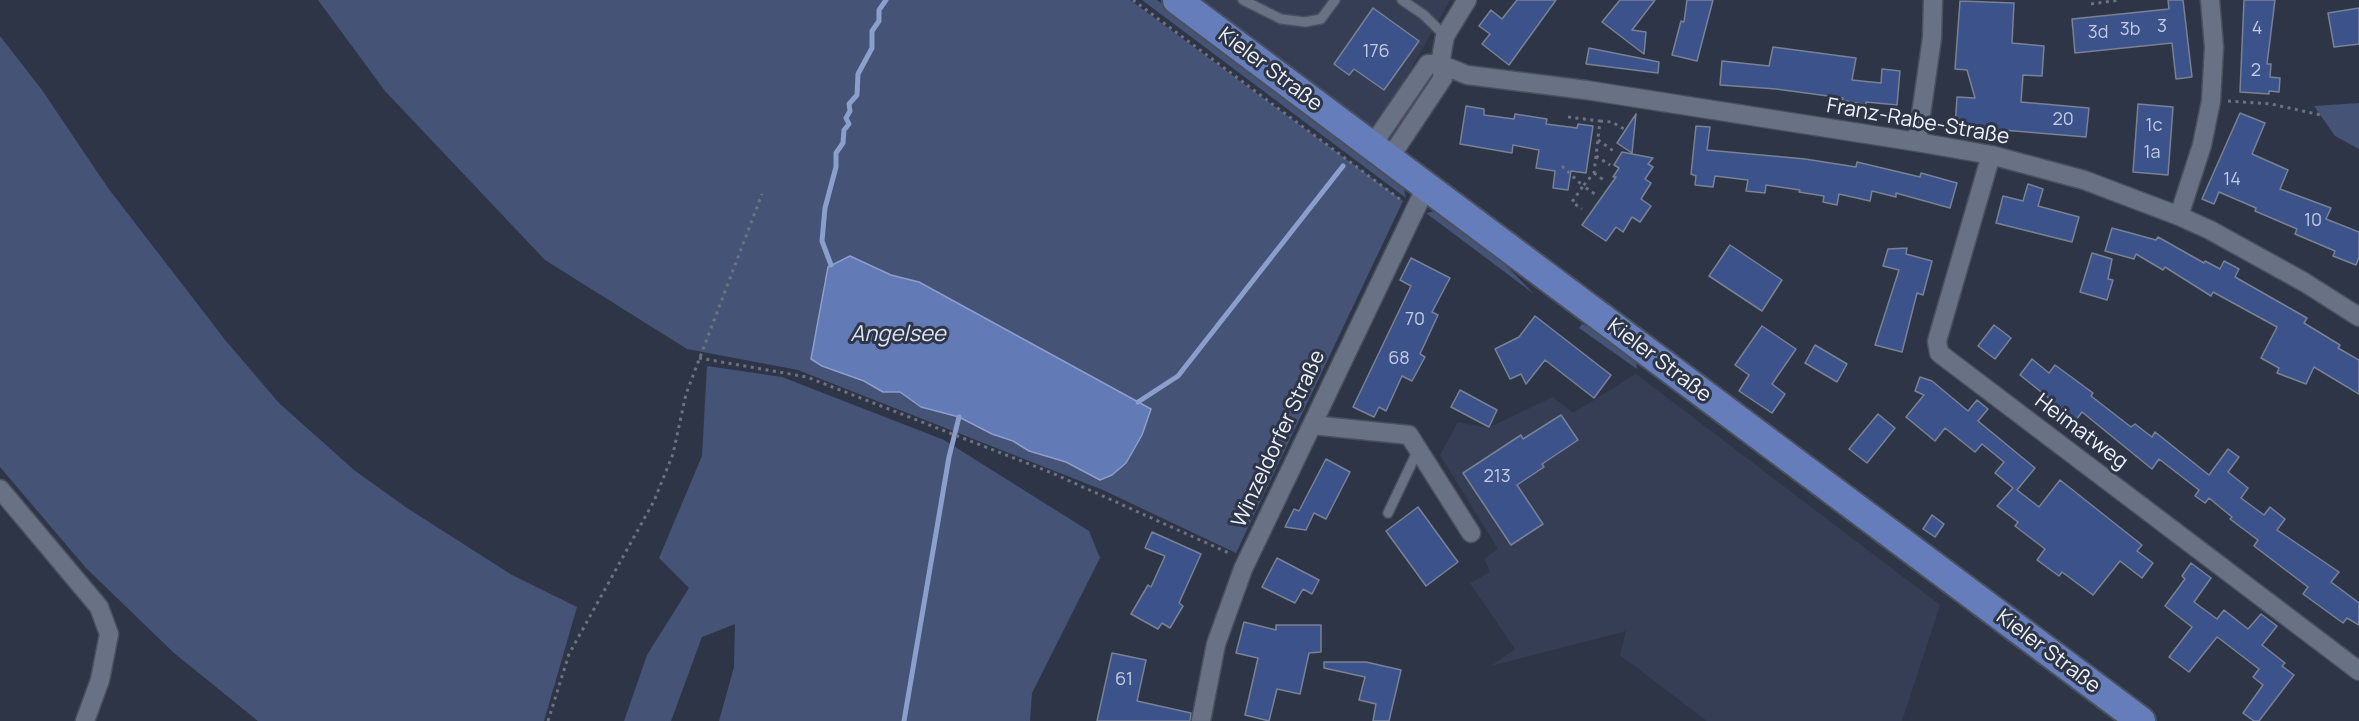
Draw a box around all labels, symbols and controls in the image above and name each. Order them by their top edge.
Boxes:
house number: 3 [2157,16,2167,38]
house number: 4 [2252,18,2262,40]
house number: 3b [2120,19,2140,41]
house number: 3d [2088,22,2108,44]
street label: Kieler Straße [1213,23,1327,117]
house number: 176 [1362,41,1390,63]
house number: 2 [2251,60,2261,82]
street label: Franz-Rabe-Straße [1825,94,2011,150]
house number: 20 [2052,109,2074,131]
house number: 1c [2146,115,2162,137]
house number: 1a [2143,142,2161,164]
house number: 14 [2223,169,2241,191]
house number: 10 [2304,210,2322,232]
house number: 70 [1405,309,1425,331]
street label: Kieler Straße [1602,314,1716,408]
water label: Angelsee [850,322,946,348]
street label: Winzeldorfer Straße [1227,346,1331,532]
house number: 68 [1388,348,1410,370]
street label: Heimatweg [2030,389,2132,475]
house number: 213 [1483,466,1511,488]
street label: Kieler Straße [1991,605,2105,699]
house number: 61 [1115,669,1133,691]

